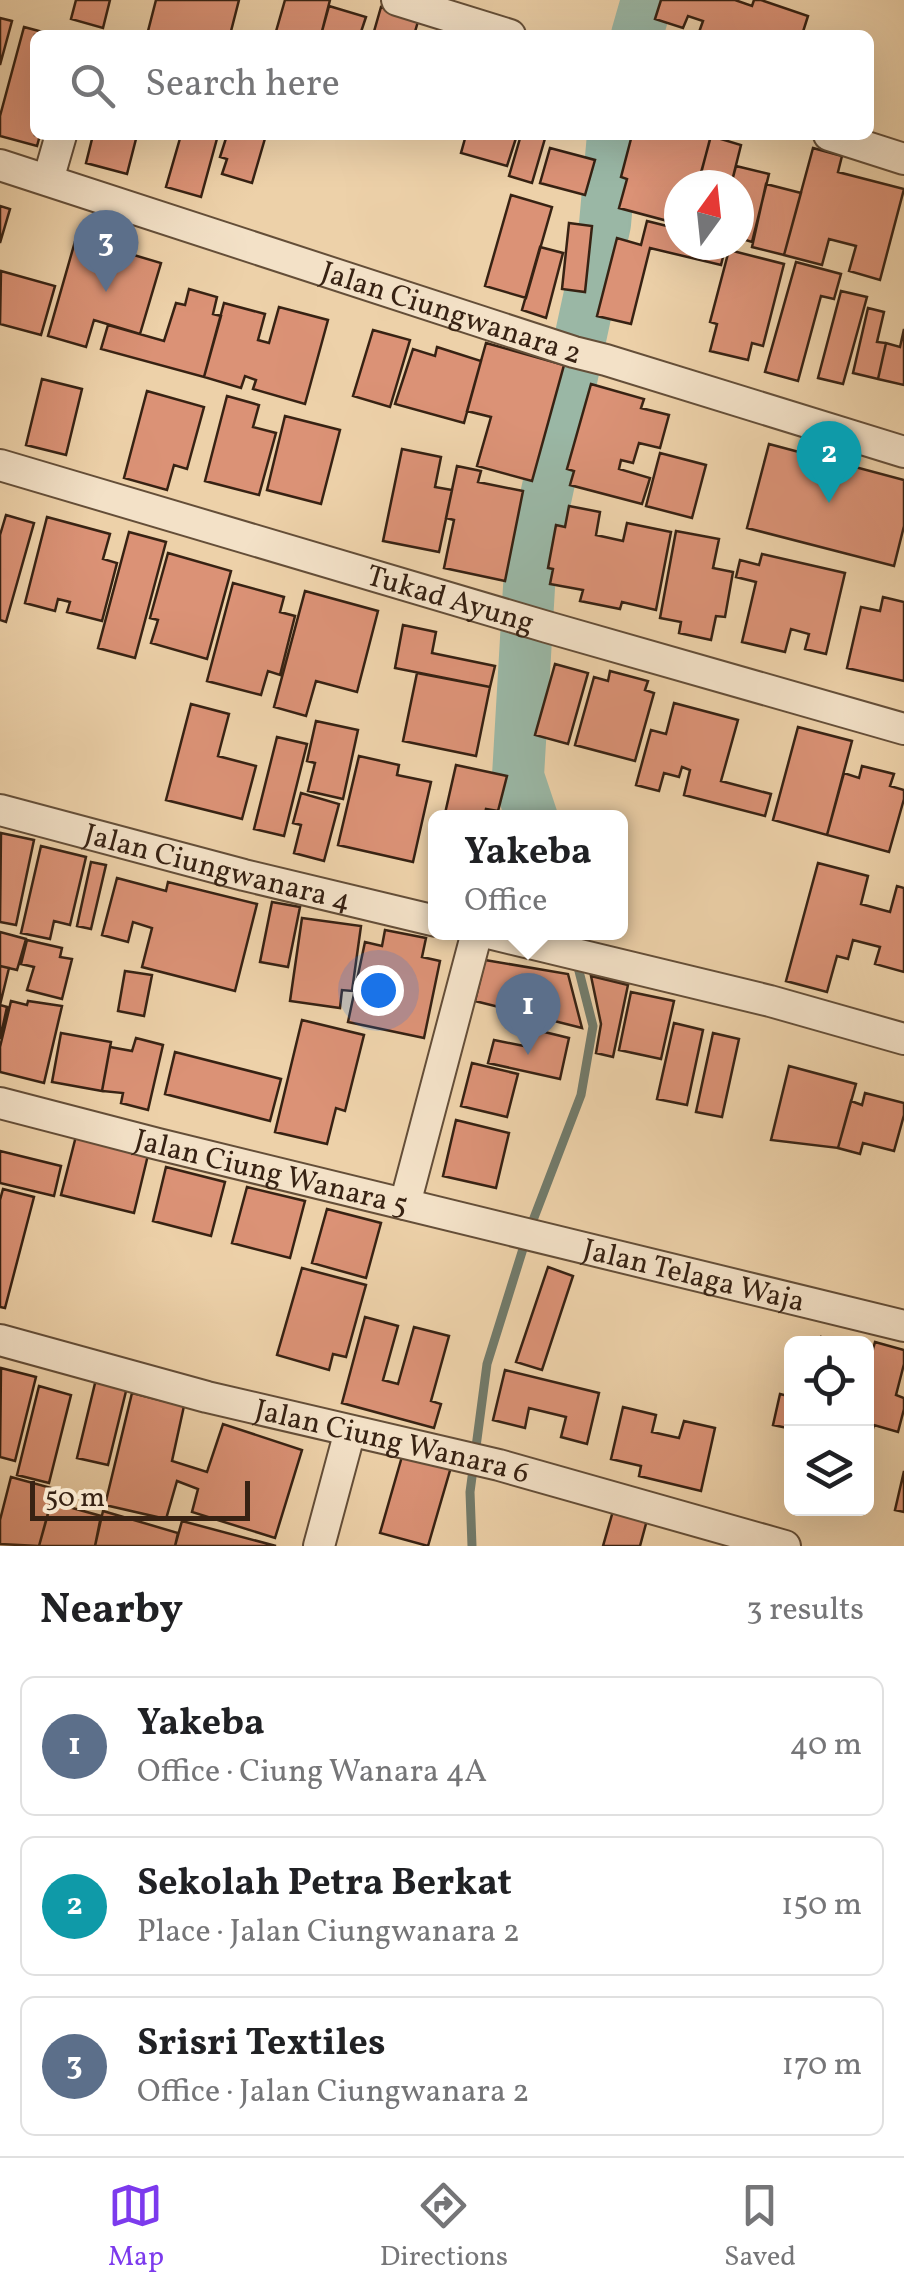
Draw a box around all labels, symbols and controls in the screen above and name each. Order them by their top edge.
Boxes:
search box [30,30,874,140]
icon: search [65,58,120,113]
text: Search here [145,59,340,112]
north arrow [664,170,754,260]
pin: 3 [74,210,138,292]
street label: Jalan Ciungwanara 2 [315,252,587,376]
pin: 2 [796,420,862,503]
street label: Tukad Ayung [361,556,539,645]
popup [428,810,628,940]
street label: Jalan Ciungwanara 4 [79,814,355,923]
text: Yakeba [464,827,592,880]
text: Office [464,880,547,924]
your location [353,965,404,1016]
pin: 1 [496,972,560,1055]
street label: Jalan Ciung Wanara 5 [130,1120,412,1227]
street label: Jalan Telaga Waja [578,1229,809,1324]
map controls [784,1336,874,1516]
button: locate [784,1336,874,1426]
street label: Jalan Ciung Wanara 6 [250,1390,534,1496]
button: layers [784,1426,874,1516]
scale bar [30,1476,250,1520]
text: 50 m [45,1479,105,1518]
text: Nearby [40,1582,183,1641]
text: 3 results [746,1589,864,1633]
text: Yakeba [137,1698,265,1751]
text: 1 [68,1724,81,1768]
text: 40 m [790,1724,862,1768]
text: Office · Ciung Wanara 4A [137,1751,487,1795]
text: Sekolah Petra Berkat [137,1858,512,1911]
text: 2 [66,1884,83,1928]
text: 150 m [781,1884,862,1928]
text: Place · Jalan Ciungwanara 2 [137,1911,520,1955]
text: Srisri Textiles [137,2018,386,2071]
text: 3 [66,2044,83,2088]
text: 170 m [781,2044,862,2088]
text: Office · Jalan Ciungwanara 2 [137,2071,530,2115]
tab: Map [108,2178,164,2277]
tab: Directions [380,2178,508,2277]
tab: Saved [724,2178,796,2277]

